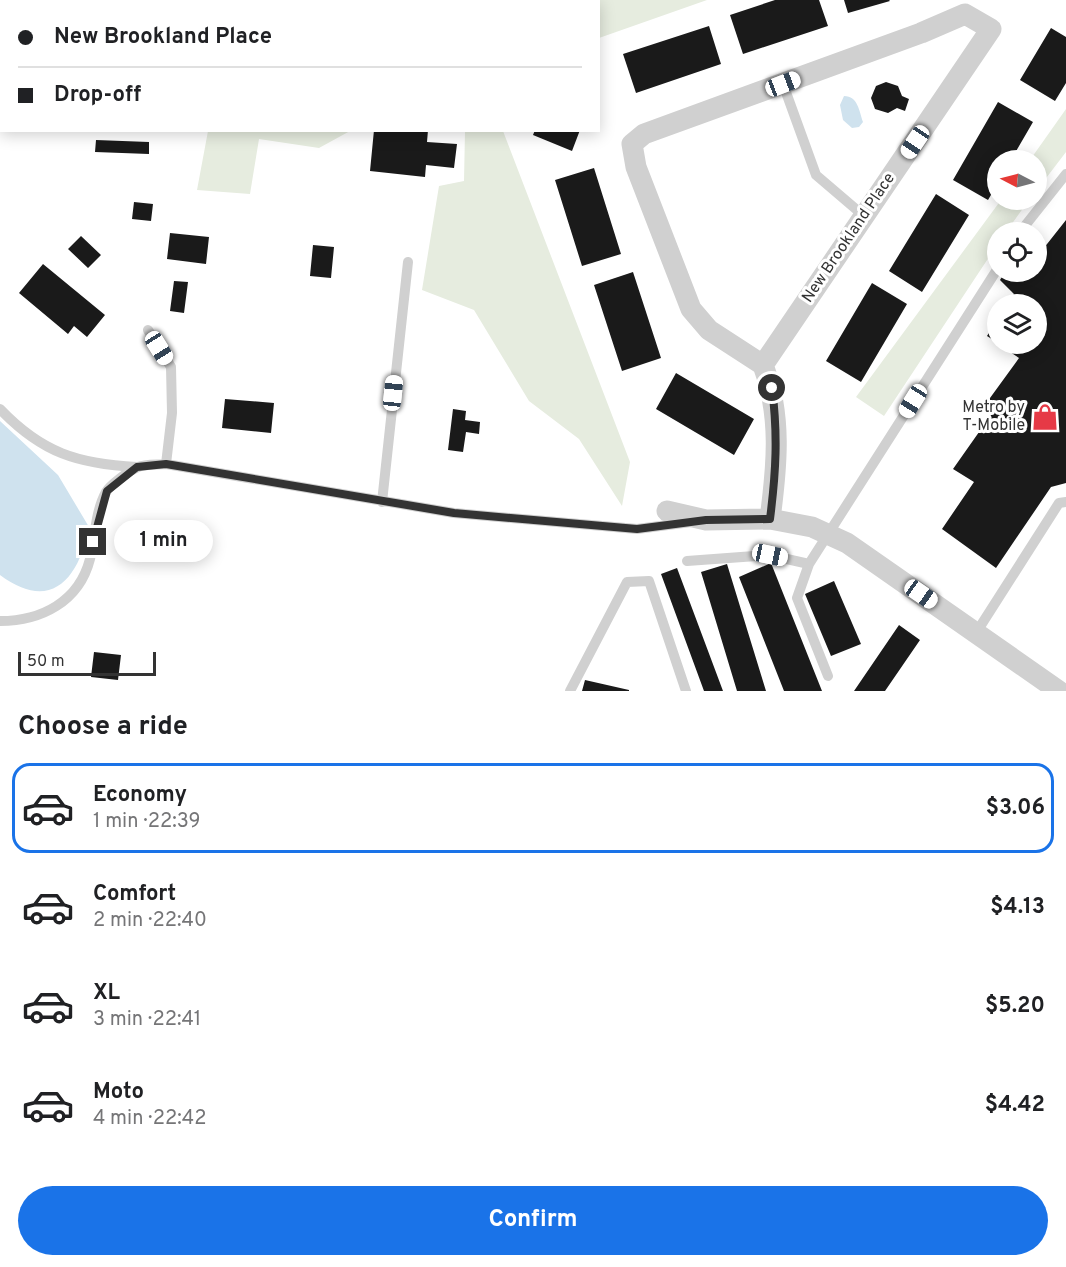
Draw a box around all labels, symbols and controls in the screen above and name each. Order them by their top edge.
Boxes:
text: New Brookland Place [54,24,272,51]
car [763,69,803,99]
text: Drop-off [54,82,141,109]
car [897,122,933,162]
north arrow [987,150,1047,210]
map controls [987,150,1047,354]
street label: New Brookland Place [798,169,900,307]
button: locate [987,222,1047,282]
button: layers [987,294,1047,354]
car [142,328,176,368]
car [382,374,404,412]
route start [758,374,785,401]
car [896,381,930,421]
place label: Metro by T-Mobile [962,398,1025,436]
shop icon: Metro by T-Mobile [1030,402,1060,432]
callout: 1 min [114,521,213,563]
route end [79,528,106,555]
text: 1 min [139,528,188,554]
car [751,542,789,568]
car [901,576,941,612]
scale bar [18,649,156,676]
text: 50 m [27,652,65,672]
text: Choose a ride [18,710,188,744]
icon: car [21,781,75,835]
text: Economy [93,782,187,809]
text: $3.06 [986,795,1045,822]
text: 1 min · 22:39 [93,809,200,835]
icon: car [21,880,75,934]
text: Comfort [93,881,176,908]
text: $4.13 [990,894,1045,921]
text: 2 min · 22:40 [93,908,207,934]
icon: car [21,979,75,1033]
text: XL [93,980,120,1007]
text: $5.20 [985,993,1045,1020]
text: 3 min · 22:41 [93,1007,201,1033]
icon: car [21,1078,75,1132]
text: Moto [93,1079,144,1106]
text: $4.42 [985,1092,1045,1119]
text: 4 min · 22:42 [93,1106,206,1132]
button: Confirm [18,1186,1048,1255]

